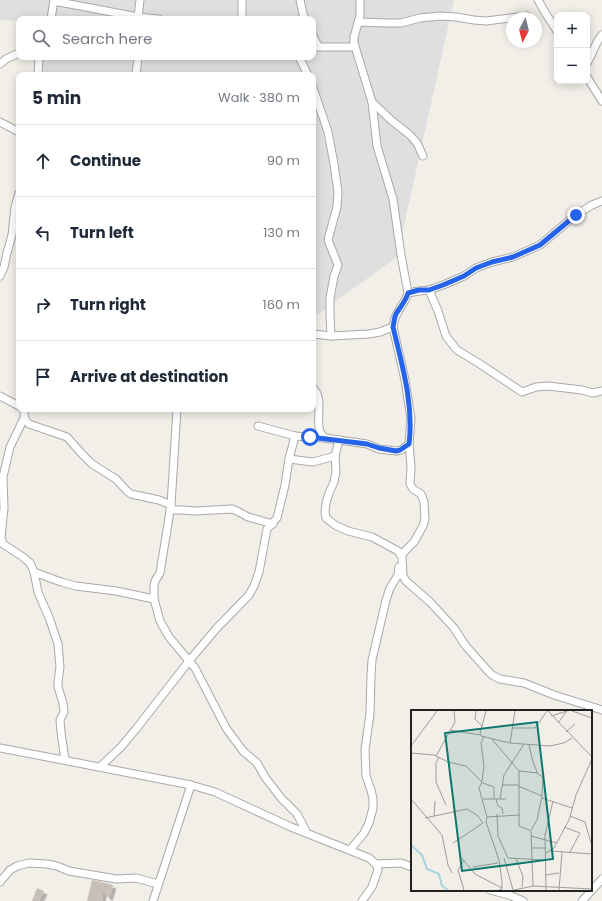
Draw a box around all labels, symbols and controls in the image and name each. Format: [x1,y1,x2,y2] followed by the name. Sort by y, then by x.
[506,12,542,48] north arrow
[554,12,590,84] map controls
[554,12,590,48] button: +
[16,16,316,60] search box
[30,27,52,49] icon: search
[62,28,152,49] text: Search here
[554,48,590,84] button: −
[32,86,81,110] text: 5 min
[218,88,300,107] text: Walk · 380 m
[32,150,54,172] icon: ahead
[70,150,141,171] text: Continue
[267,151,300,170] text: 90 m
[567,206,585,224] route end
[32,222,54,244] icon: left
[70,222,134,243] text: Turn left
[263,223,300,242] text: 130 m
[32,294,54,316] icon: right
[70,294,146,315] text: Turn right
[263,295,300,314] text: 160 m
[32,366,54,388] icon: arrive
[70,366,228,387] text: Arrive at destination
[301,428,319,446] route start
[411,710,592,891] inset map

